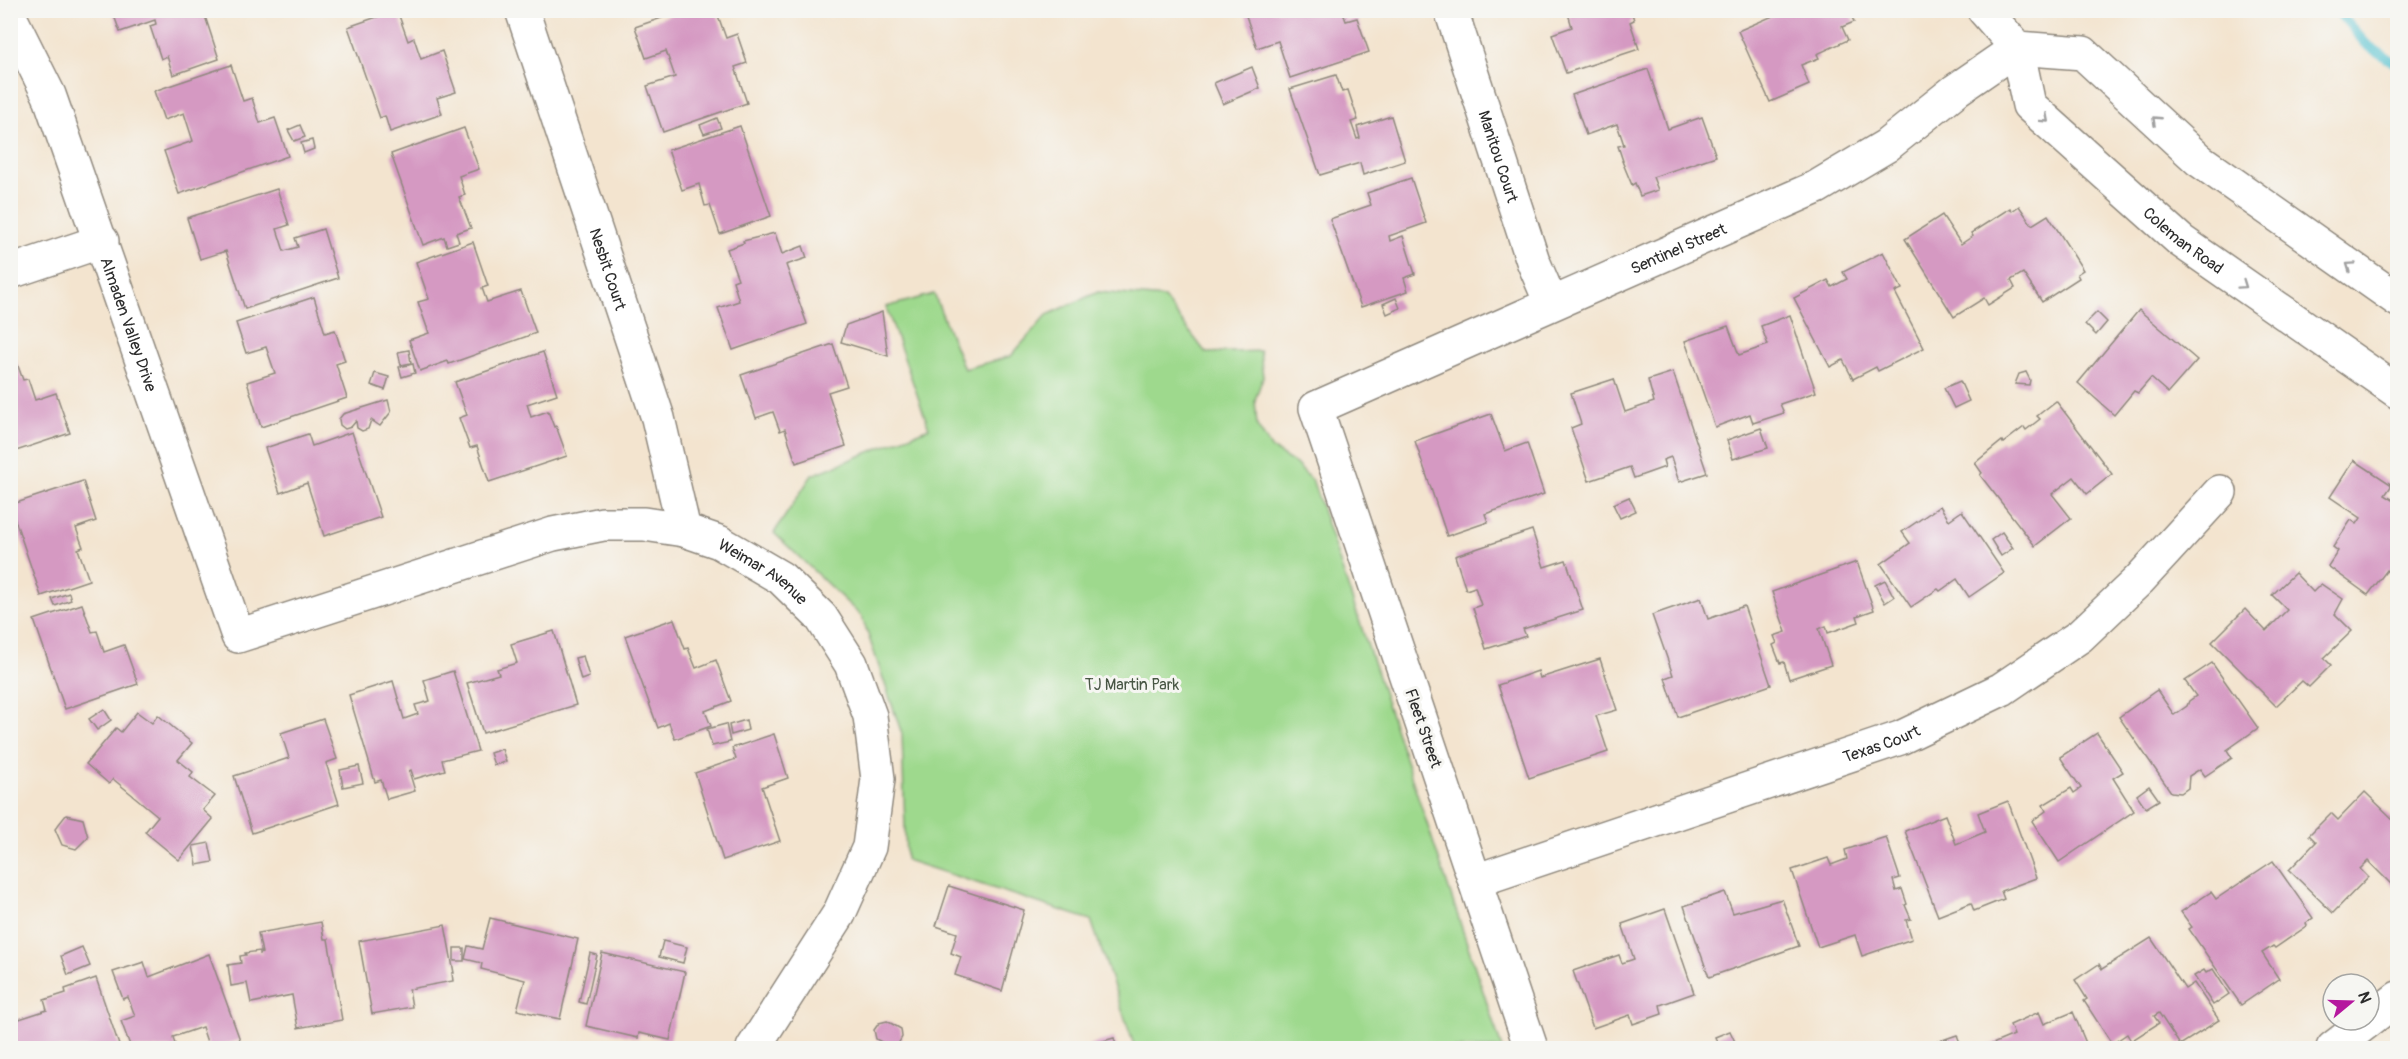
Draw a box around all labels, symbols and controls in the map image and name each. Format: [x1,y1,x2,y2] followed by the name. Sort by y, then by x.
[1474,108,1522,206] street label: Manitou Court
[2038,112,2049,123] one-way arrow
[2152,116,2162,127] one-way arrow
[2139,203,2227,279] street label: Coleman Road
[1628,219,1730,279] street label: Sentinel Street
[584,226,631,313] street label: Nesbit Court
[95,255,161,395] street label: Almaden Valley Drive
[2345,262,2356,273] one-way arrow
[2236,278,2247,289] one-way arrow
[714,535,811,609] street label: Weimar Avenue
[1085,675,1180,695] park label: TJ Martin Park
[1400,686,1446,771] street label: Fleet Street
[1841,721,1924,767] street label: Texas Court
[2321,972,2381,1032] north arrow
[2353,989,2376,1006] text: N

